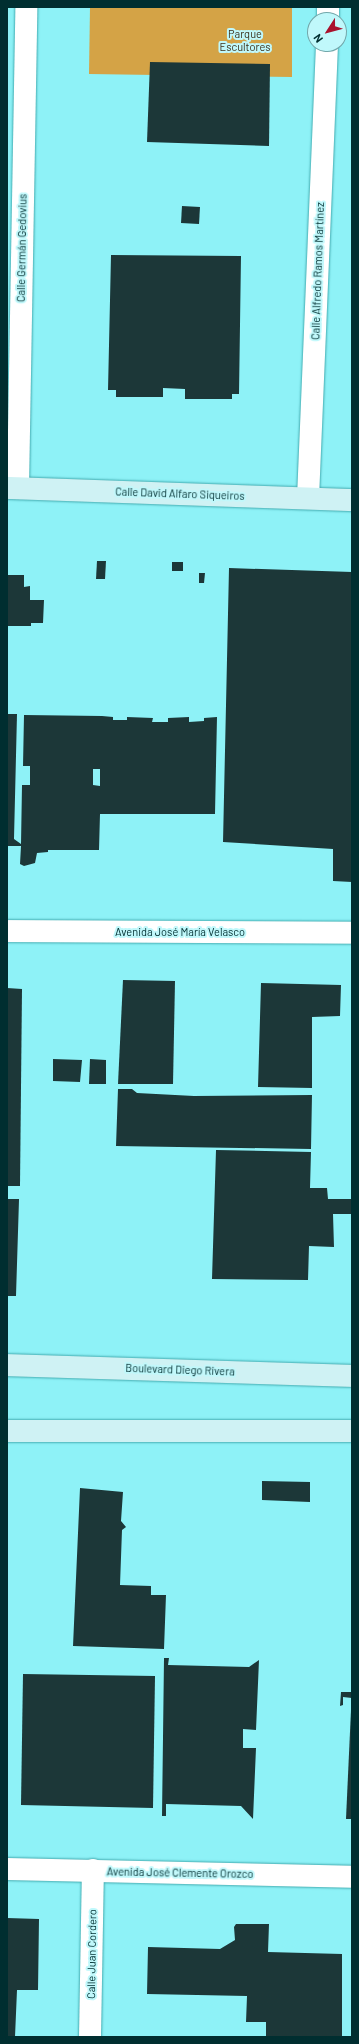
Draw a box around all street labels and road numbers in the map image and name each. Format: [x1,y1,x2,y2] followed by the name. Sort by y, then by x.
[14,194,30,302] street label: Calle Germán Gedovius
[309,202,327,340] street label: Calle Alfredo Ramos Martínez
[115,485,245,503] street label: Calle David Alfaro Siqueiros
[115,925,245,939] street label: Avenida José María Velasco
[125,1361,235,1379] street label: Boulevard Diego Rivera
[107,1865,253,1881] street label: Avenida José Clemente Orozco
[85,1909,99,1999] street label: Calle Juan Cordero

